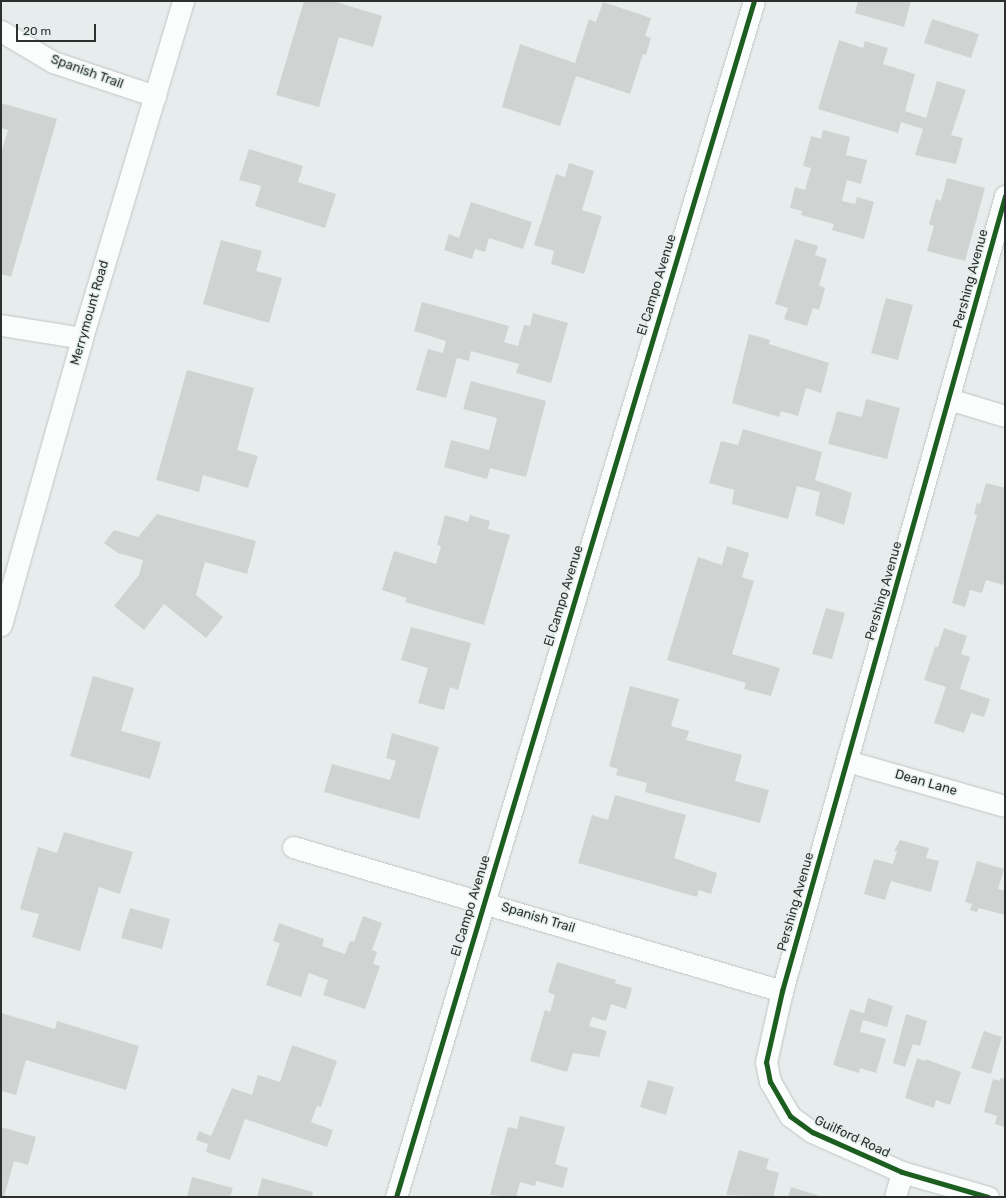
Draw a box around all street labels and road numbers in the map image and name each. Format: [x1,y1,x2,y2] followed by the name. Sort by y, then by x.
[48,52,126,92] street label: Spanish Trail
[950,227,992,331] street label: Pershing Avenue
[634,232,680,338] street label: El Campo Avenue
[68,259,112,367] street label: Merrymount Road
[862,540,906,642] street label: Pershing Avenue
[541,543,587,649] street label: El Campo Avenue
[893,767,959,799] street label: Dean Lane
[774,851,818,953] street label: Pershing Avenue
[448,853,494,959] street label: El Campo Avenue
[499,899,577,937] street label: Spanish Trail
[812,1113,892,1161] street label: Guilford Road

